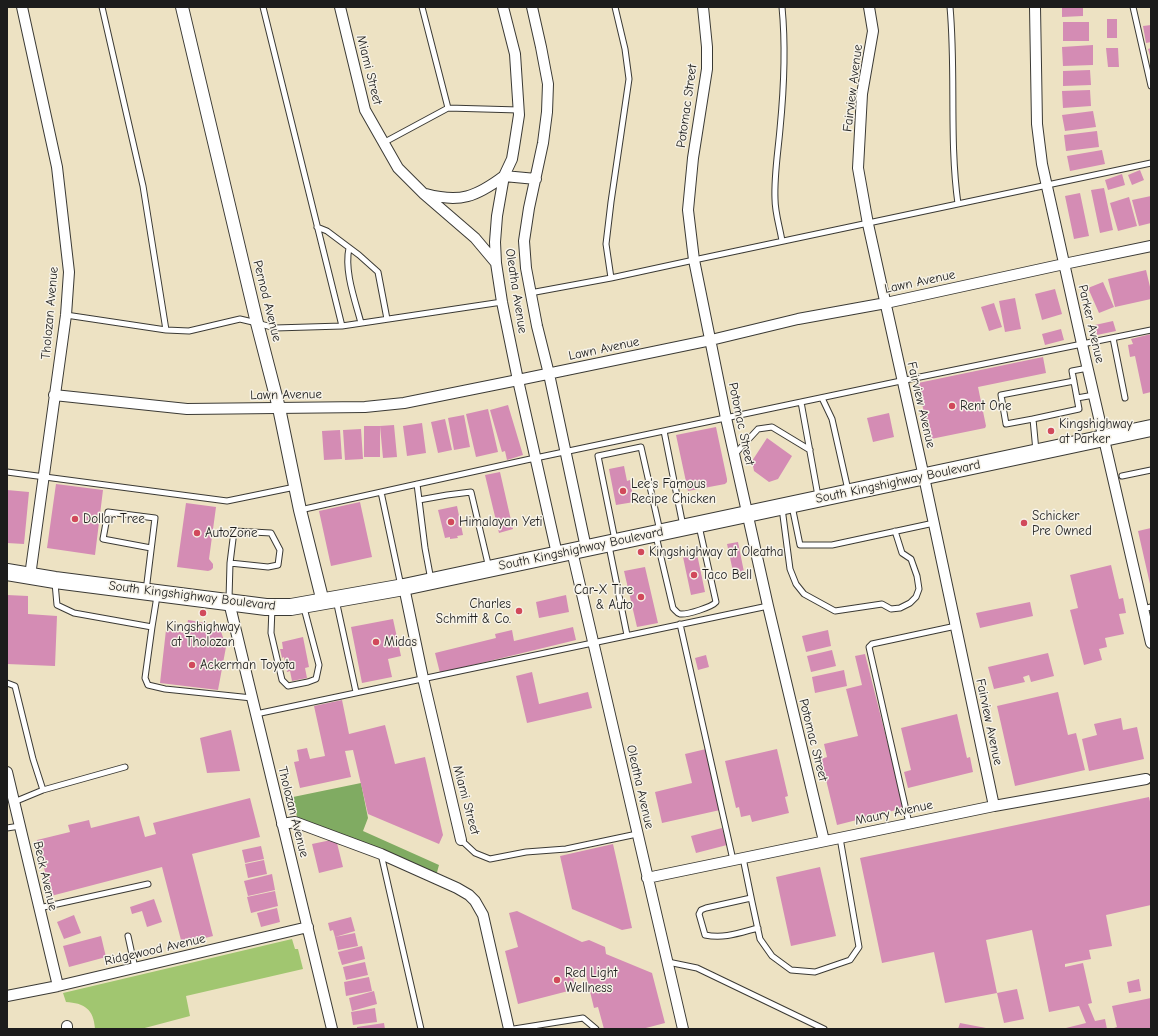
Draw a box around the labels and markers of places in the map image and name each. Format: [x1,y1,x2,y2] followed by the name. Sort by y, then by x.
[960,398,1011,414] place label: Rent One
[947,401,957,411] marker: Rent One
[1059,416,1133,447] place label: Kingshighway at Parker
[1046,426,1056,436] marker: Kingshighway at Parker
[631,476,716,507] place label: Lee's Famous Recipe Chicken
[618,486,628,496] marker: Lee's Famous Recipe Chicken
[1032,508,1092,539] place label: Schicker Pre Owned
[83,511,145,527] place label: Dollar Tree
[70,514,80,524] marker: Dollar Tree
[459,514,542,530] place label: Himalayan Yeti
[446,517,456,527] marker: Himalayan Yeti
[1019,518,1029,528] marker: Schicker Pre Owned
[205,525,258,541] place label: AutoZone
[192,528,202,538] marker: AutoZone
[649,544,783,560] place label: Kingshighway at Oleatha
[636,547,646,557] marker: Kingshighway at Oleatha
[702,567,752,583] place label: Taco Bell
[689,570,699,580] marker: Taco Bell
[574,582,633,613] place label: Car-X Tire & Auto
[636,592,646,602] marker: Car-X Tire & Auto
[436,596,511,627] place label: Charles Schmitt & Co.
[514,606,524,616] marker: Charles Schmitt & Co.
[198,608,208,618] marker: Kingshighway at Tholozan
[166,619,240,650] place label: Kingshighway at Tholozan
[384,634,417,650] place label: Midas
[371,637,381,647] marker: Midas
[200,657,295,673] place label: Ackerman Toyota
[187,660,197,670] marker: Ackerman Toyota
[565,965,617,996] place label: Red Light Wellness
[552,975,562,985] marker: Red Light Wellness

